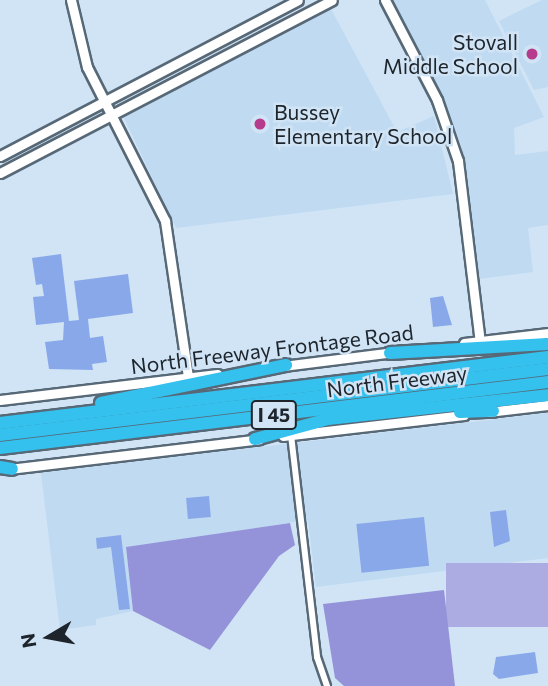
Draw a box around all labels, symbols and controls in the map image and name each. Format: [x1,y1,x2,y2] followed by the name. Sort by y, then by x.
[383,29,518,79] place label: Stovall Middle School
[524,46,540,62] marker: Stovall Middle School
[274,99,452,149] place label: Bussey Elementary School
[252,116,268,132] marker: Bussey Elementary School
[129,319,415,379] street label: North Freeway Frontage Road
[325,360,469,402] street label: North Freeway
[250,400,298,430] road number: I 45
[14,602,84,672] north arrow
[15,632,40,650] text: N

